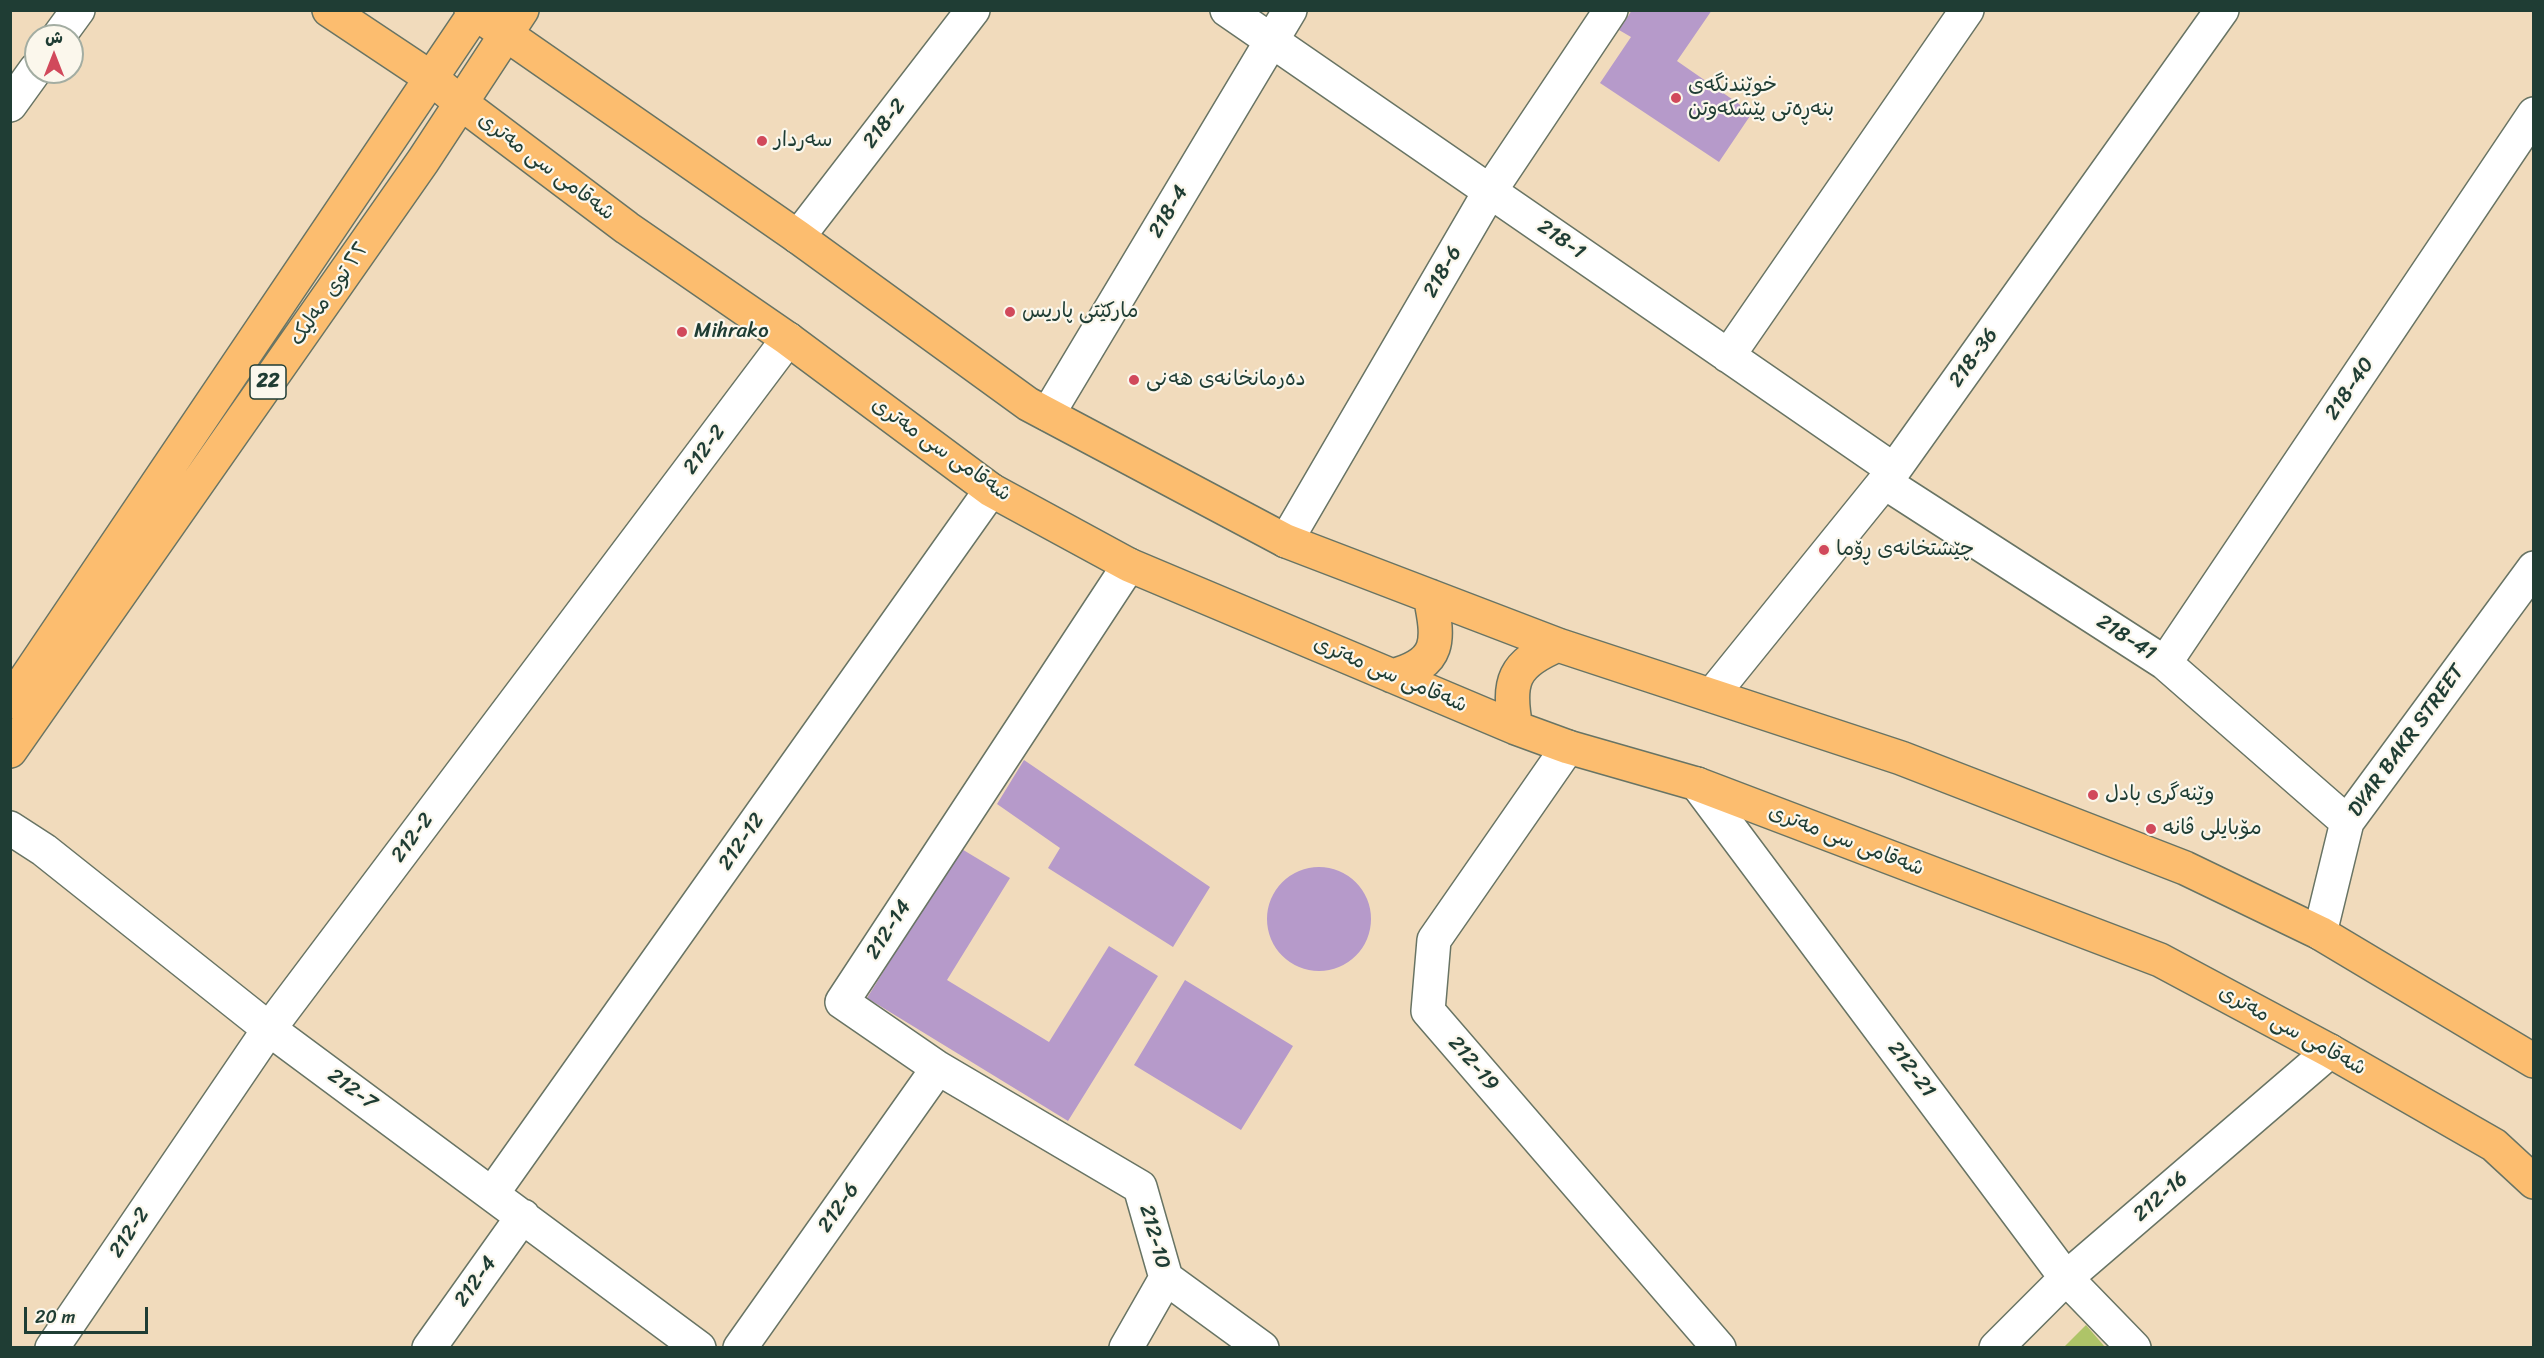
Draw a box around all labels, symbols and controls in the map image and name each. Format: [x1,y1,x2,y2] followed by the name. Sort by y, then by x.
[45,23,63,52] text: ش
[24,24,84,84] north arrow
[1688,73,1834,123] place label: خوێندنگەی بنەڕەتی پێشکەوتن
[1669,91,1683,105] marker: خوێندنگەی بنەڕەتی پێشکەوتن
[858,94,912,154] street label: 218-2
[473,107,619,227] street label: شەقامی سی مەتری
[774,128,832,154] place label: سەردار
[755,134,769,148] marker: سەردار
[1144,181,1194,243] street label: 218-4
[1532,215,1590,265] street label: 218-1
[285,237,375,351] street label: ٢٢ توی مەلیک
[1418,242,1468,302] street label: 218-6
[1022,299,1138,325] place label: مارکێتی پاریس
[1003,305,1017,319] marker: مارکێتی پاریس
[694,319,769,345] place label: Mihrako
[1944,323,2004,393] street label: 218-36
[675,325,689,339] marker: Mihrako
[2320,353,2380,425] street label: 218-40
[250,365,286,399] road number: 22
[1146,367,1306,393] place label: دەرمانخانەی هەنی
[1127,373,1141,387] marker: دەرمانخانەی هەنی
[866,392,1016,508] street label: شەقامی سی مەتری
[678,420,732,480] street label: 212-2
[1836,537,1974,563] place label: چێشتخانەی ڕۆما
[1817,543,1831,557] marker: چێشتخانەی ڕۆما
[2092,610,2160,666] street label: 218-41
[1309,631,1471,719] street label: شەقامی سی مەتری
[2343,660,2471,822] street label: DYAR BAKR STREET
[2105,782,2214,808] place label: وێنەگری بادل
[2086,788,2100,802] marker: وێنەگری بادل
[1765,800,1927,882] street label: شەقامی سی مەتری
[386,808,440,868] street label: 212-2
[713,809,771,875] street label: 212-12
[2163,816,2262,842] place label: مۆبایلی ڤانە
[2144,822,2158,836] marker: مۆبایلی ڤانە
[861,896,917,964] street label: 212-14
[2214,980,2370,1082] street label: شەقامی سی مەتری
[1442,1031,1504,1097] street label: 212-19
[1882,1037,1940,1103] street label: 212-21
[322,1064,382,1116] street label: 212-7
[2129,1167,2193,1227] street label: 212-16
[813,1178,865,1238] street label: 212-6
[1133,1202,1175,1272] street label: 212-10
[104,1203,156,1263] street label: 212-2
[449,1252,503,1312] street label: 212-4
[27,1295,152,1333] scale bar
[35,1301,75,1333] text: 20 m

